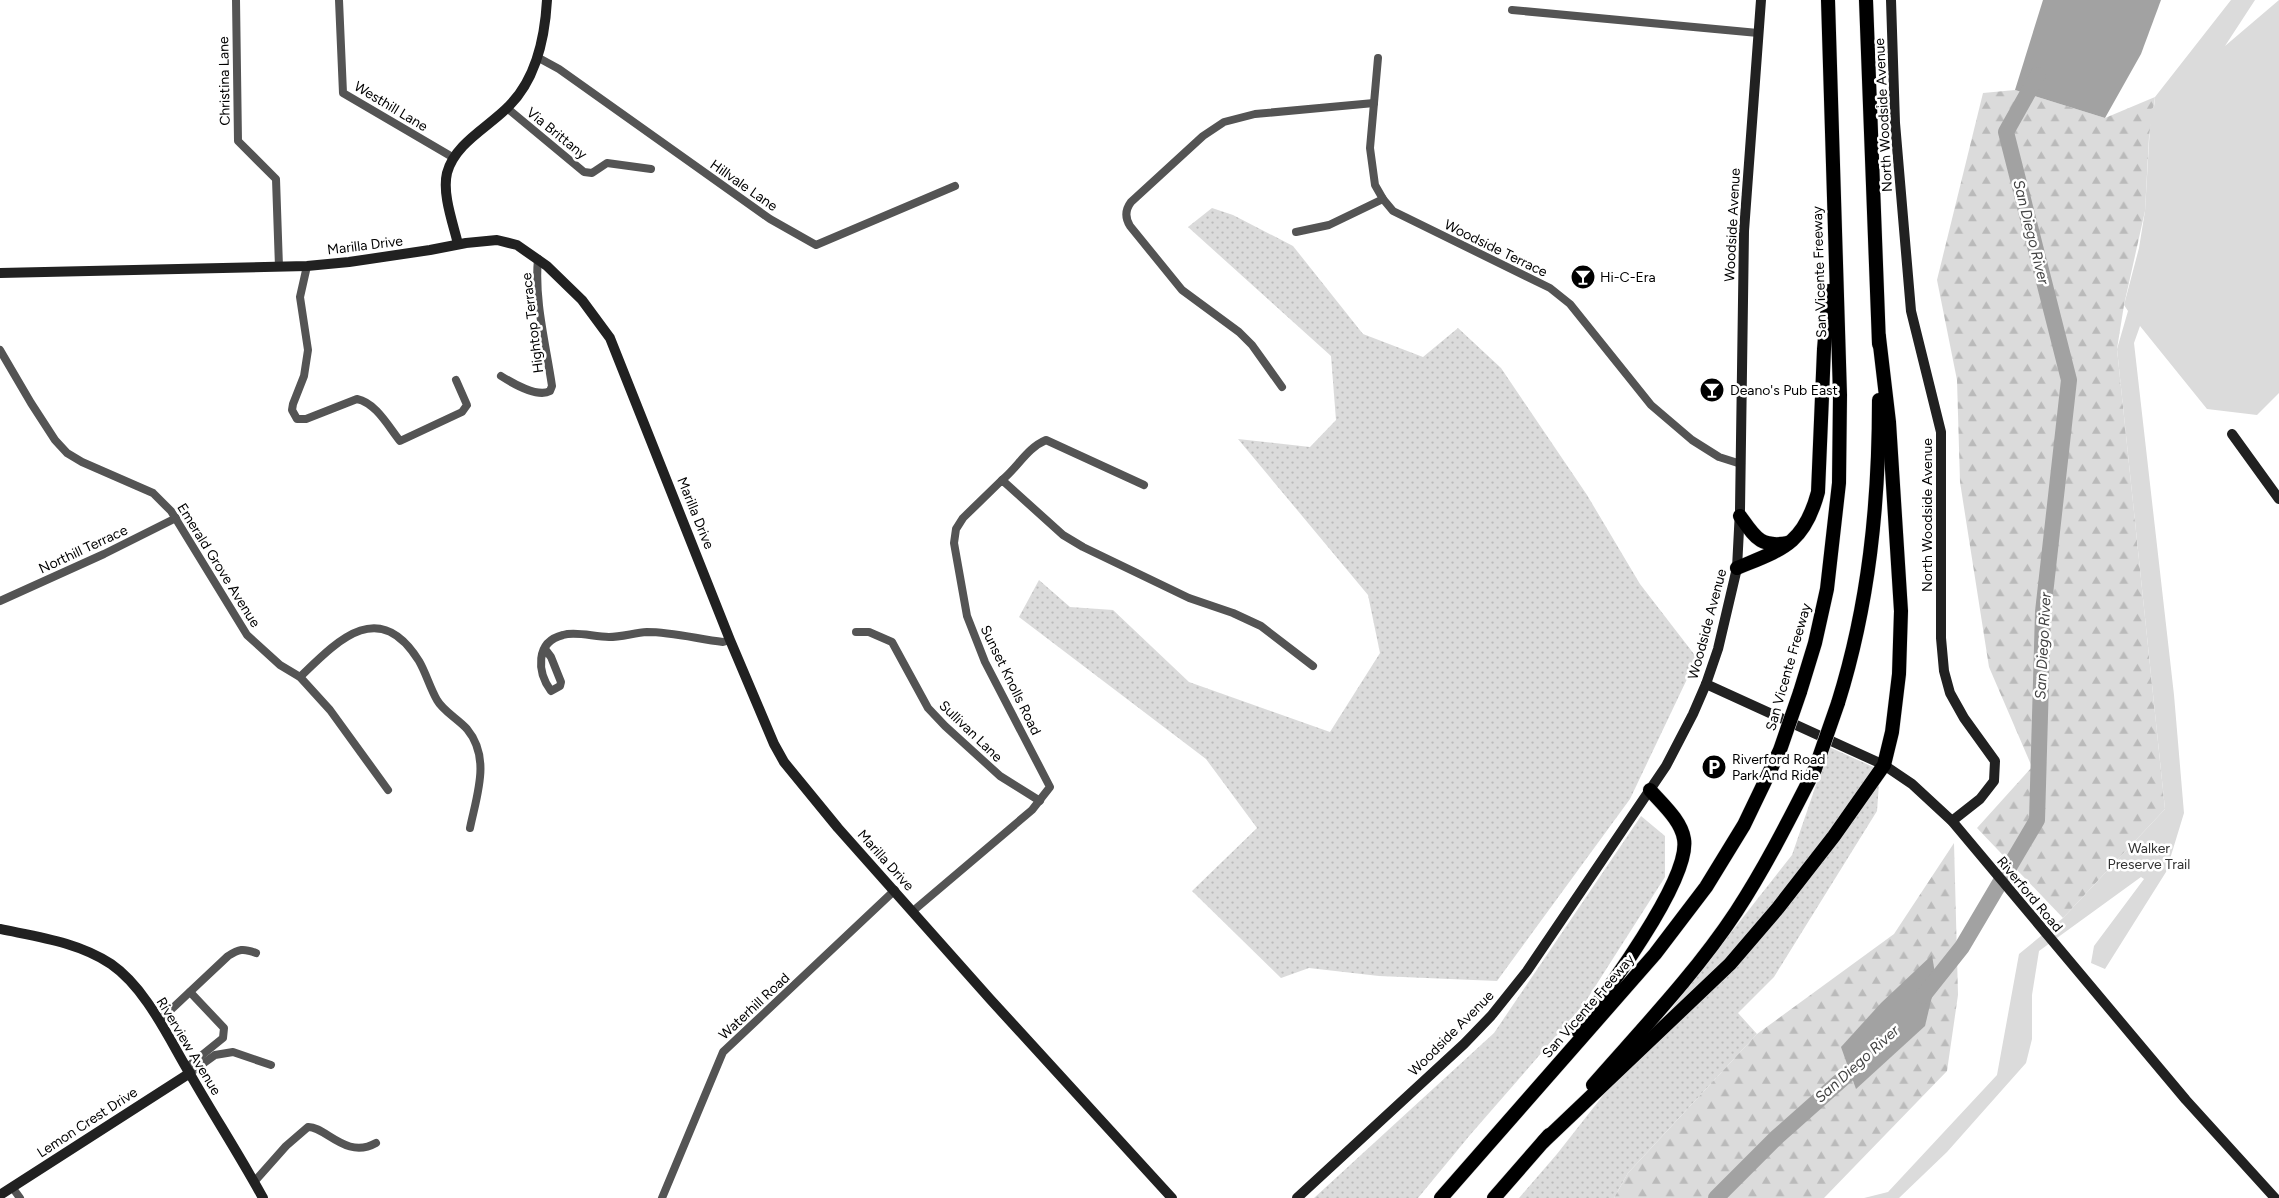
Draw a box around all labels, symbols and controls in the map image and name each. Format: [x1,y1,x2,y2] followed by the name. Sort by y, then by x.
[215,36,234,126] street label: Christina Lane
[1871,37,1896,192] street label: North Woodside Avenue
[351,78,431,135] street label: Westhill Lane
[523,104,591,163] street label: Via Brittany
[707,156,781,215] street label: Hillvale Lane
[1721,167,1744,282] street label: Woodside Avenue
[2009,178,2053,287] water label: San Diego River
[1809,205,1830,338] street label: San Vicente Freeway
[1441,216,1550,281] street label: Woodside Terrace
[326,232,404,259] street label: Marilla Drive
[1570,264,1596,290] bar icon: Hi-C-Era
[1600,269,1656,286] place label: Hi-C-Era
[518,271,547,374] street label: Hightop Terrace
[1699,377,1725,403] bar icon: Deano's Pub East
[1730,382,1838,399] place label: Deano's Pub East
[1919,438,1936,592] street label: North Woodside Avenue
[673,475,718,552] street label: Marilla Drive
[173,500,264,631] street label: Emerald Grove Avenue
[36,521,131,577] street label: Northill Terrace
[1685,567,1731,681] street label: Woodside Avenue
[2031,591,2055,700] water label: San Diego River
[1762,601,1815,733] street label: San Vicente Freeway
[977,623,1044,738] street label: Sunset Knolls Road
[936,697,1006,766] street label: Sullivan Lane
[1732,751,1825,784] place label: Riverford Road Park And Ride
[1701,754,1727,780] parking icon: Riverford Road Park And Ride
[854,826,918,895] street label: Marilla Drive
[2108,840,2190,873] park label: Walker Preserve Trail
[1993,853,2066,936] street label: Riverford Road
[1539,951,1638,1062] street label: San Vicente Freeway
[715,969,793,1043] street label: Waterhill Road
[1405,987,1498,1080] street label: Woodside Avenue
[153,994,225,1099] street label: Riverview Avenue
[1811,1021,1904,1107] water label: San Diego River
[34,1083,141,1161] street label: Lemon Crest Drive

